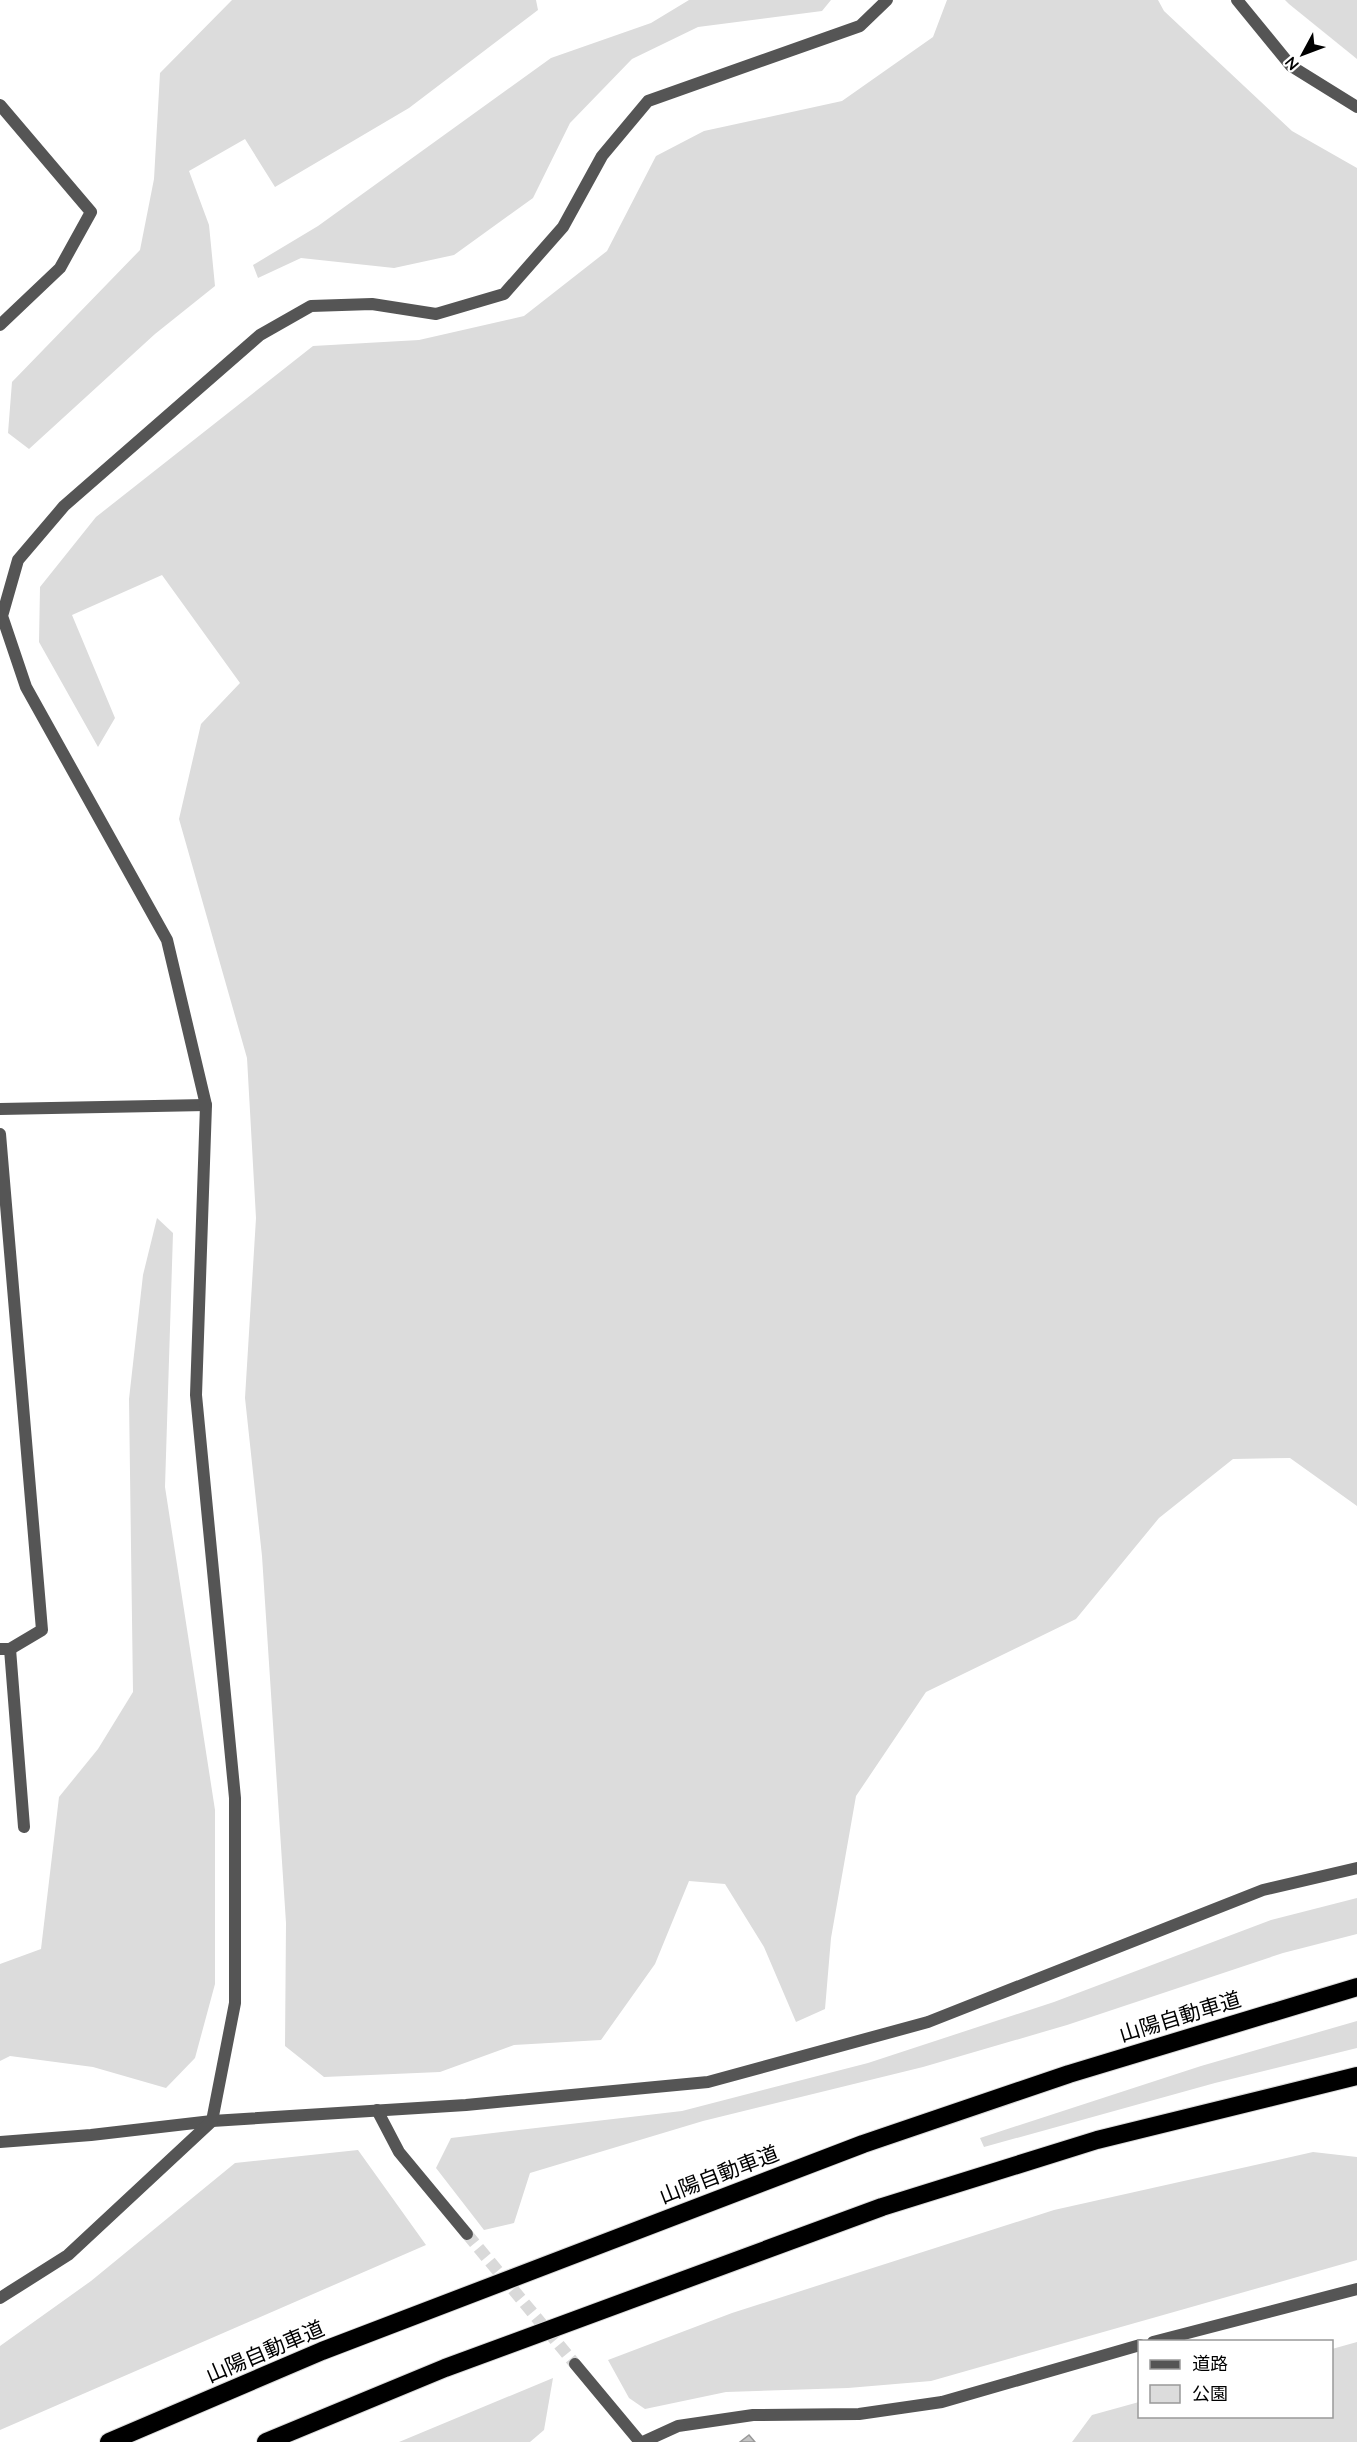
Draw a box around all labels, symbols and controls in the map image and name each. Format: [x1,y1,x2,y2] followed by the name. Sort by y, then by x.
[1273,24,1333,84] north arrow
[1280,53,1303,75] text: N
[1116,1985,1244,2047] street label: 山陽自動車道
[655,2139,782,2209] street label: 山陽自動車道
[202,2314,328,2388] street label: 山陽自動車道
[1138,2340,1333,2418] legend
[1192,2352,1228,2375] text: 道路
[1192,2382,1228,2405] text: 公園

